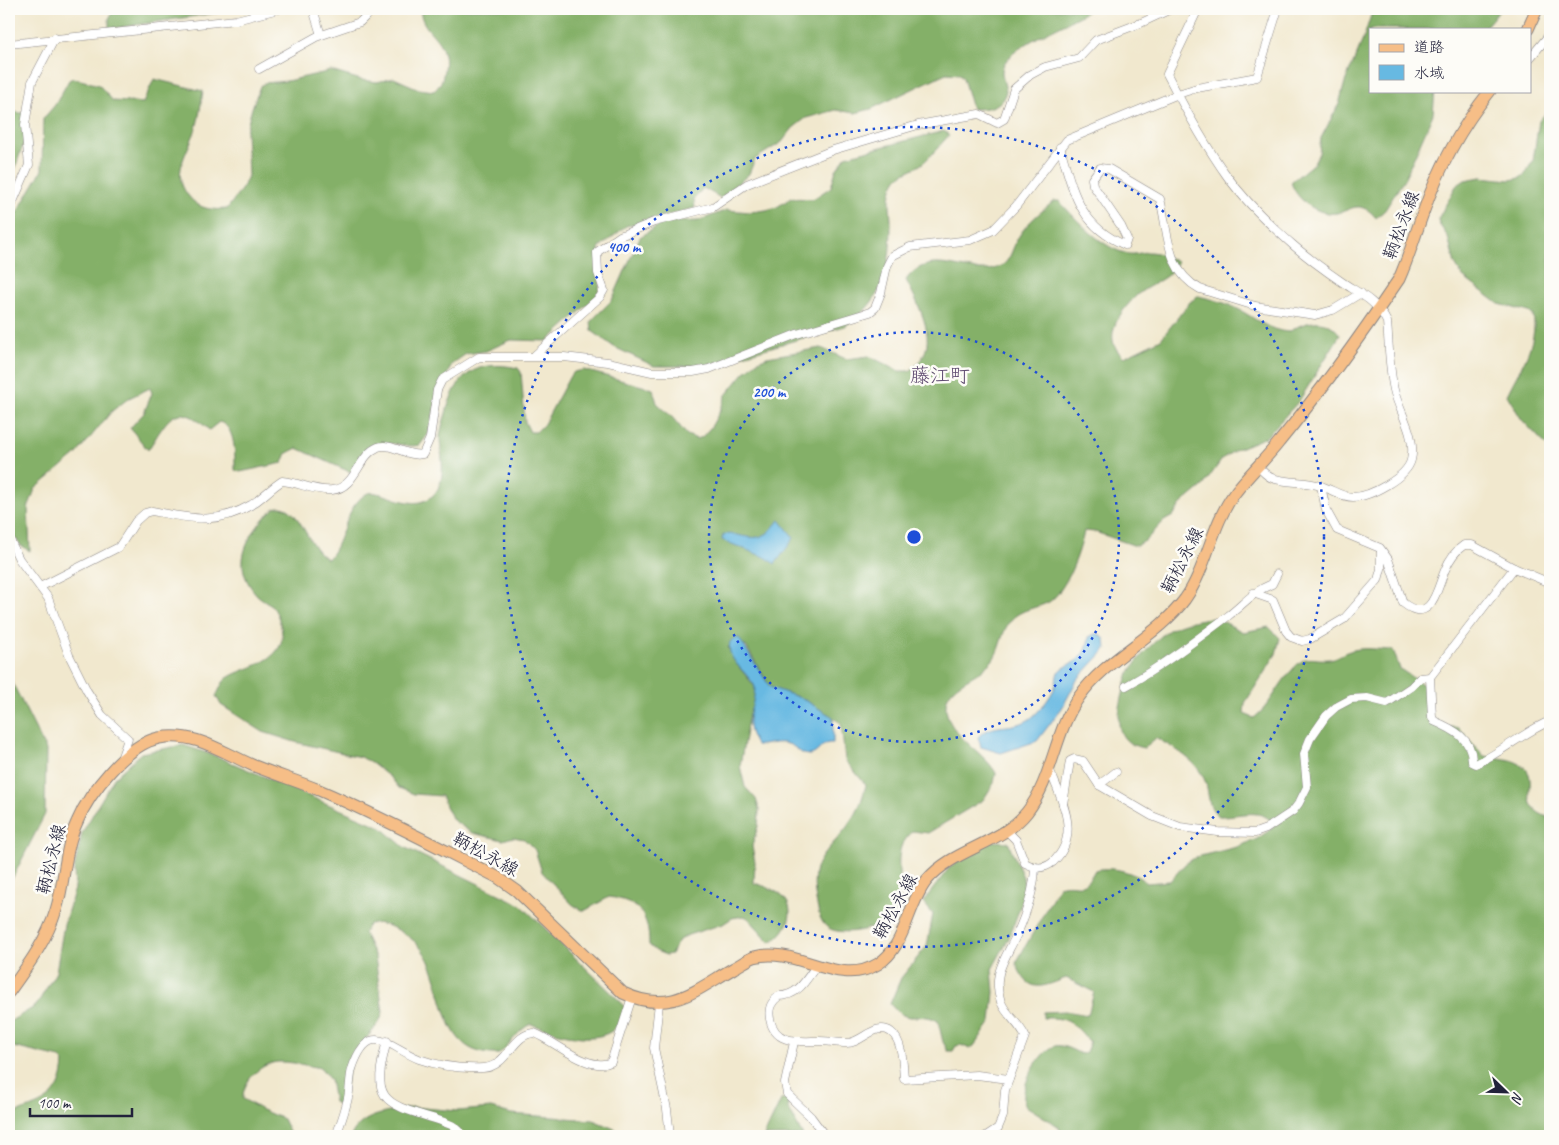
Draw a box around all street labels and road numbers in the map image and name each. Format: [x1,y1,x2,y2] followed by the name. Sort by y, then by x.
[1378,187,1424,263] street label: 鞆松永線
[1156,523,1208,597] street label: 鞆松永線
[32,821,70,897] street label: 鞆松永線
[449,827,523,881] street label: 鞆松永線
[868,869,922,943] street label: 鞆松永線

